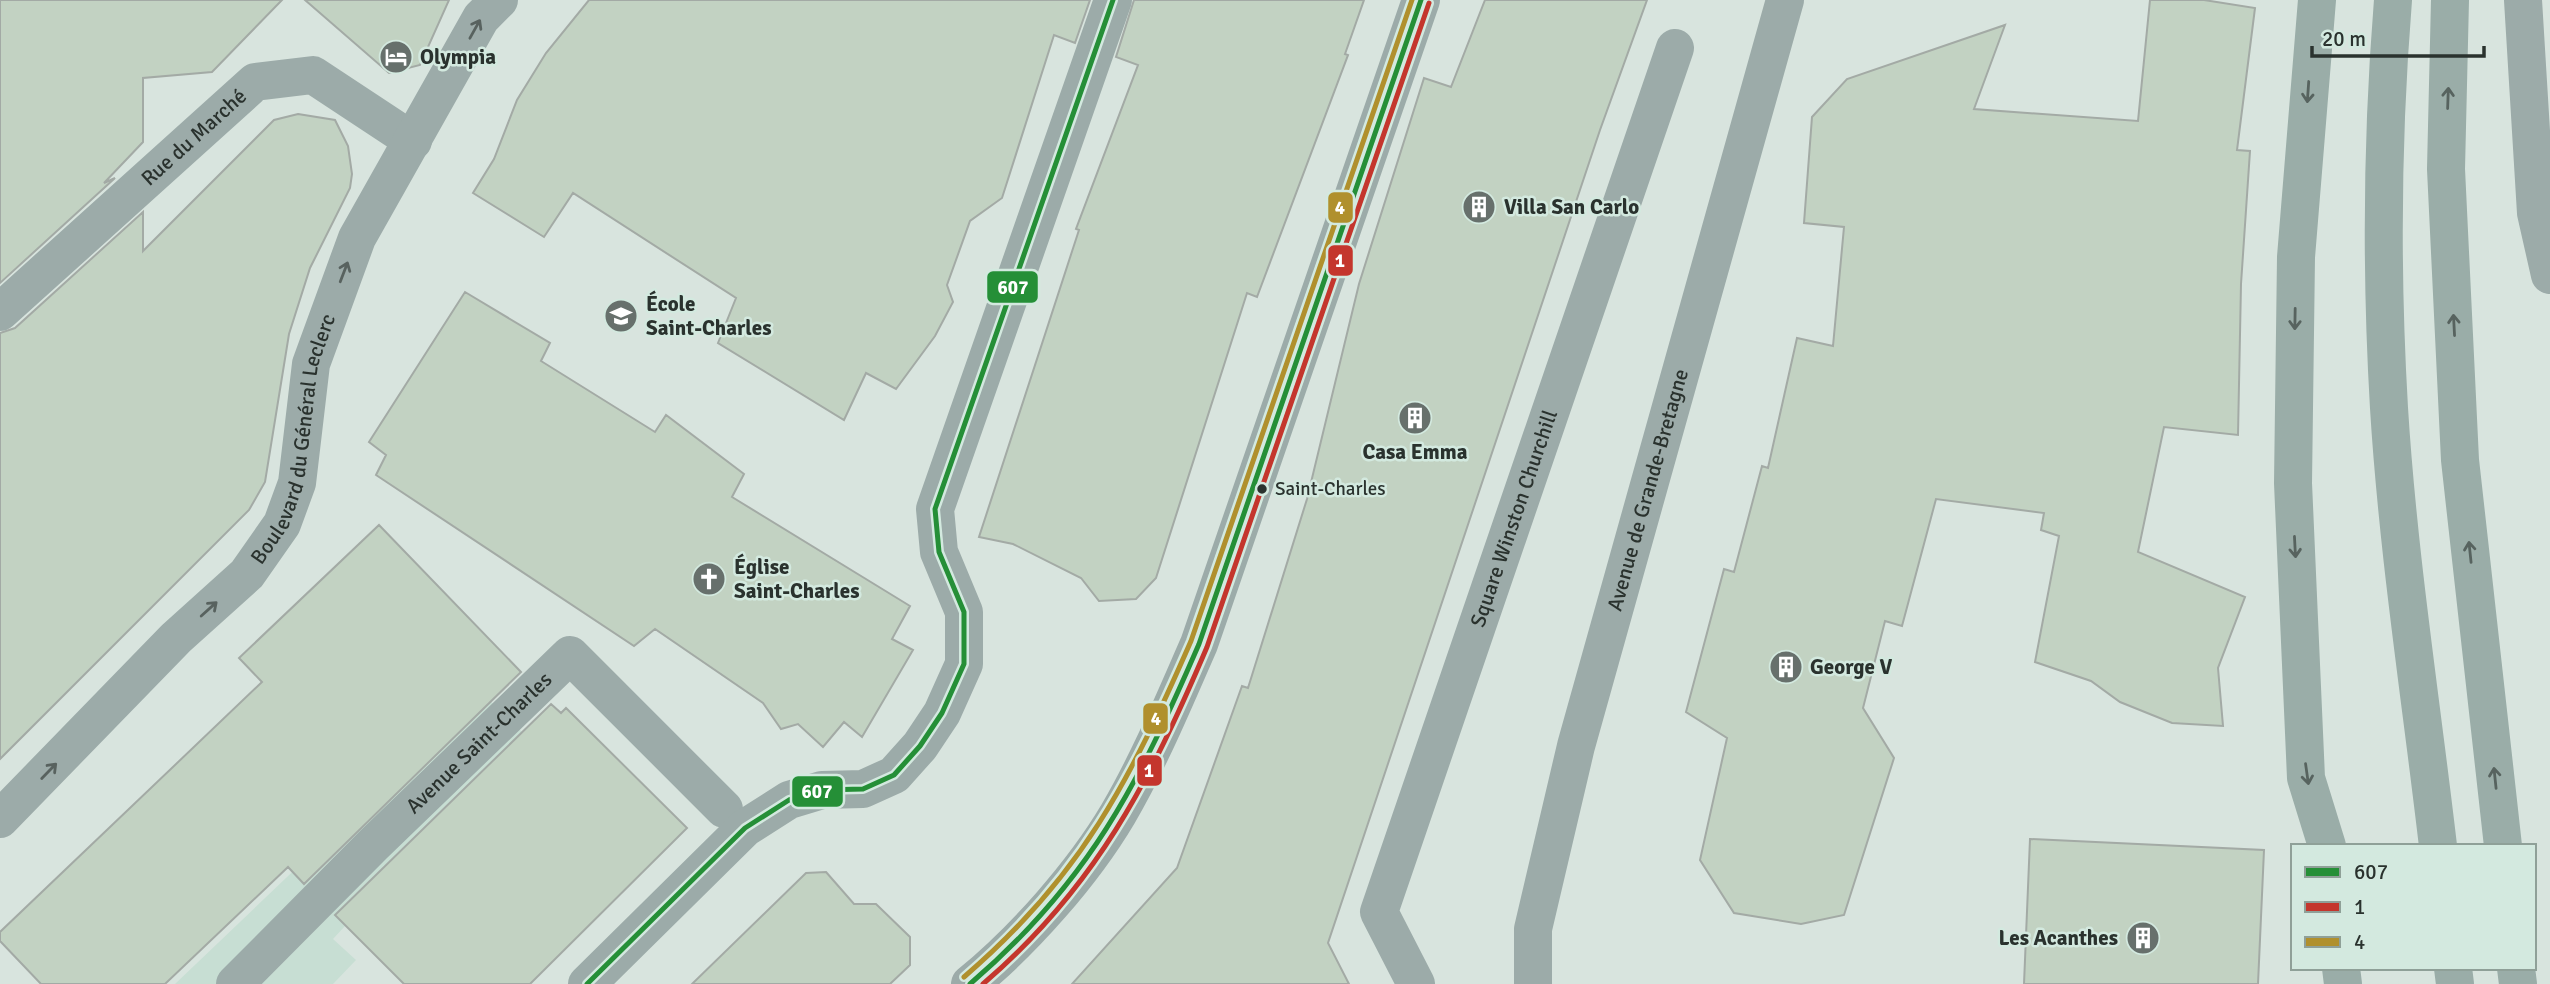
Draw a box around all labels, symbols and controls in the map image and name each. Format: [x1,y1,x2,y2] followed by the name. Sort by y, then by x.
[2312,14,2484,58] scale bar
[469,19,482,40] one-way arrow
[2322,26,2366,52] text: 20 m
[377,38,415,76] hotel icon: Olympia
[420,44,496,70] place label: Olympia
[2301,80,2314,103] one-way arrow
[136,83,252,191] street label: Rue du Marché
[2441,86,2454,109] one-way arrow
[1460,188,1498,226] building icon: Villa San Carlo
[1327,191,1354,224] line badge: 4
[1504,194,1639,220] place label: Villa San Carlo
[1335,196,1345,220] text: 4
[1327,244,1354,277] line badge: 1
[1335,249,1345,273] text: 1
[338,261,351,283] one-way arrow
[986,270,1039,304] line badge: 607
[998,276,1028,300] text: 607
[646,290,771,341] place label: École Saint-Charles
[602,297,640,335] school or university icon: École Saint-Charles
[2288,308,2302,331] one-way arrow
[245,310,341,569] street label: Boulevard du Général Leclerc
[2447,314,2460,337] one-way arrow
[1602,366,1694,614] street label: Avenue de Grande-Bretagne
[1396,399,1434,437] building icon: Casa Emma
[1465,406,1563,630] street label: Square Winston Churchill
[1363,439,1468,465] place label: Casa Emma
[1275,477,1386,501] place label: Saint-Charles
[1255,482,1269,496] marker: Saint-Charles
[2289,535,2302,558] one-way arrow
[2464,541,2477,564] one-way arrow
[734,553,859,604] place label: Église Saint-Charles
[690,560,728,598] church icon: Église Saint-Charles
[200,601,218,617] one-way arrow
[1767,648,1805,686] building icon: George V
[1810,654,1893,680] place label: George V
[400,667,557,819] street label: Avenue Saint-Charles
[1142,702,1169,735] line badge: 4
[1151,707,1161,731] text: 4
[1136,754,1163,787] line badge: 1
[1144,759,1154,783] text: 1
[40,762,57,779] one-way arrow
[2300,762,2313,785] one-way arrow
[2489,767,2502,790] one-way arrow
[791,775,844,808] line badge: 607
[802,780,832,804] text: 607
[2291,844,2536,970] legend
[2354,859,2388,885] text: 607
[2354,894,2365,920] text: 1
[2124,919,2162,957] building icon: Les Acanthes
[1998,925,2118,951] place label: Les Acanthes
[2354,929,2365,955] text: 4

